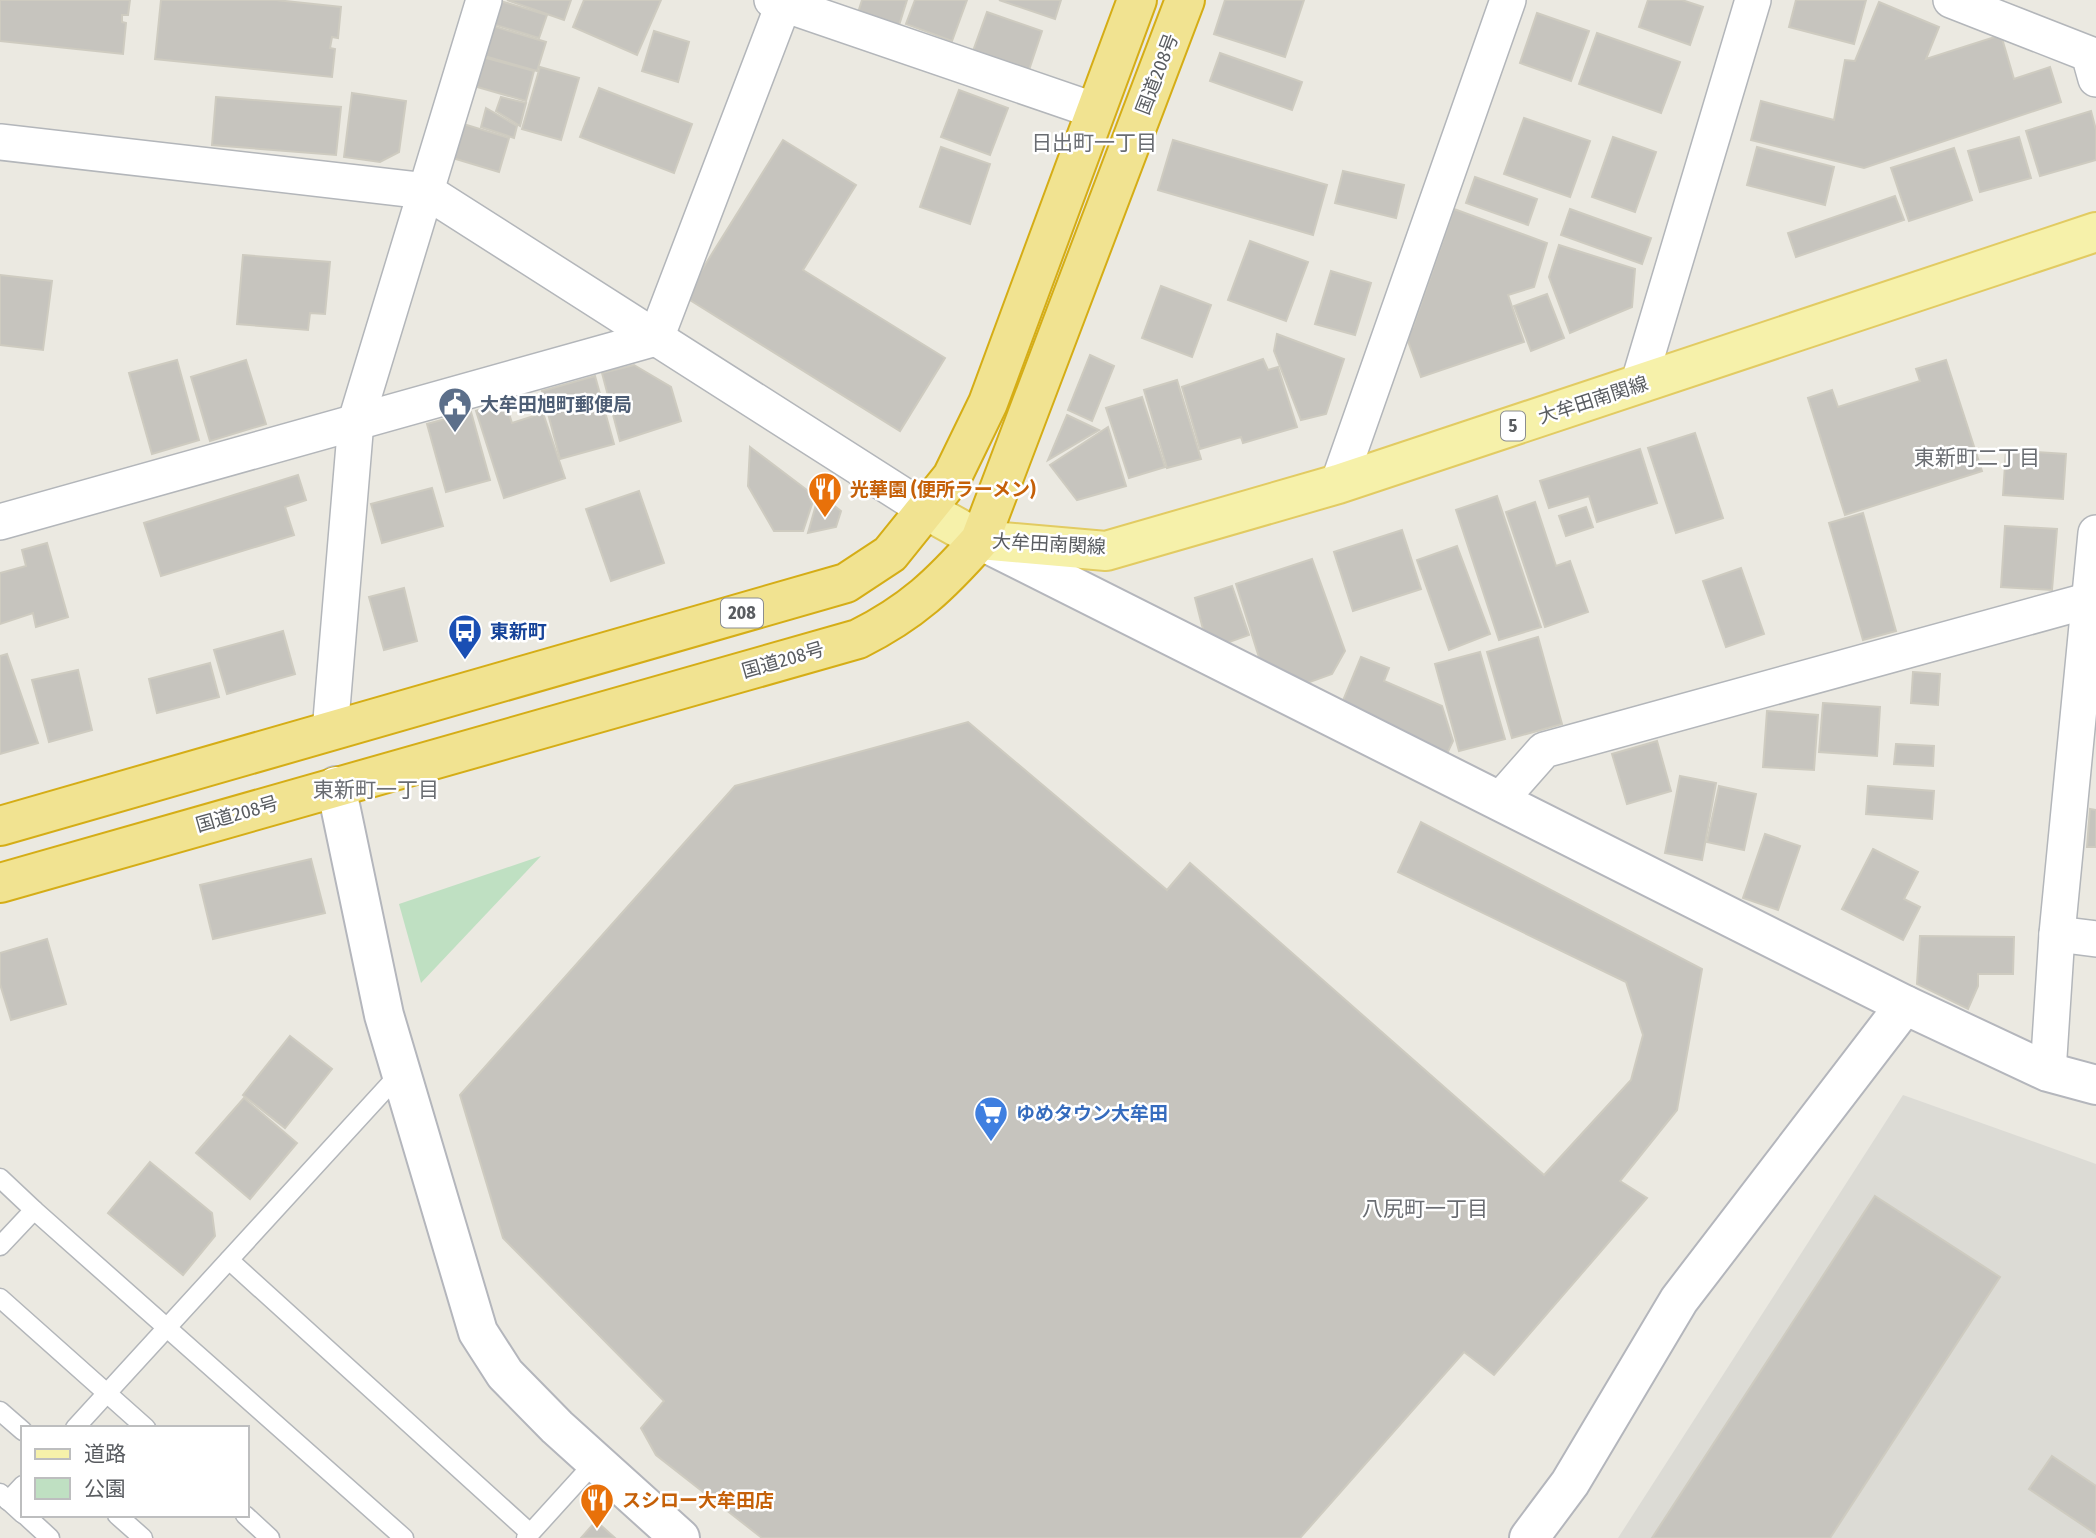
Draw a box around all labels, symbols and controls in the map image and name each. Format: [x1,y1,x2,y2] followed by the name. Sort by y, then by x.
[1131,30,1183,118] street label: 国道208号
[1031,130,1157,156] district label: 日出町一丁目
[1535,371,1651,429] street label: 大牟田南関線
[436,385,474,434] public building icon: 大牟田旭町郵便局
[480,393,632,416] place label: 大牟田旭町郵便局
[1501,412,1525,440] road number: 5
[1914,445,2040,471] district label: 東新町二丁目
[806,470,844,519] restaurant icon: 光華園 (便所ラーメン)
[850,478,1036,501] place label: 光華園 (便所ラーメン)
[991,530,1107,558] street label: 大牟田南関線
[721,598,763,628] road number: 208
[446,612,484,661] bus stop icon: 東新町
[490,620,547,643] place label: 東新町
[739,637,827,683] street label: 国道208号
[313,777,439,803] district label: 東新町一丁目
[193,791,281,837] street label: 国道208号
[972,1094,1010,1143] supermarket icon: ゆめタウン大牟田
[1016,1102,1168,1125] place label: ゆめタウン大牟田
[1362,1196,1488,1222] district label: 八尻町一丁目
[21,1426,248,1517] legend
[84,1441,126,1467] text: 道路
[84,1476,126,1502] text: 公園
[578,1481,616,1530] restaurant icon: スシロー大牟田店
[622,1489,774,1512] place label: スシロー大牟田店

